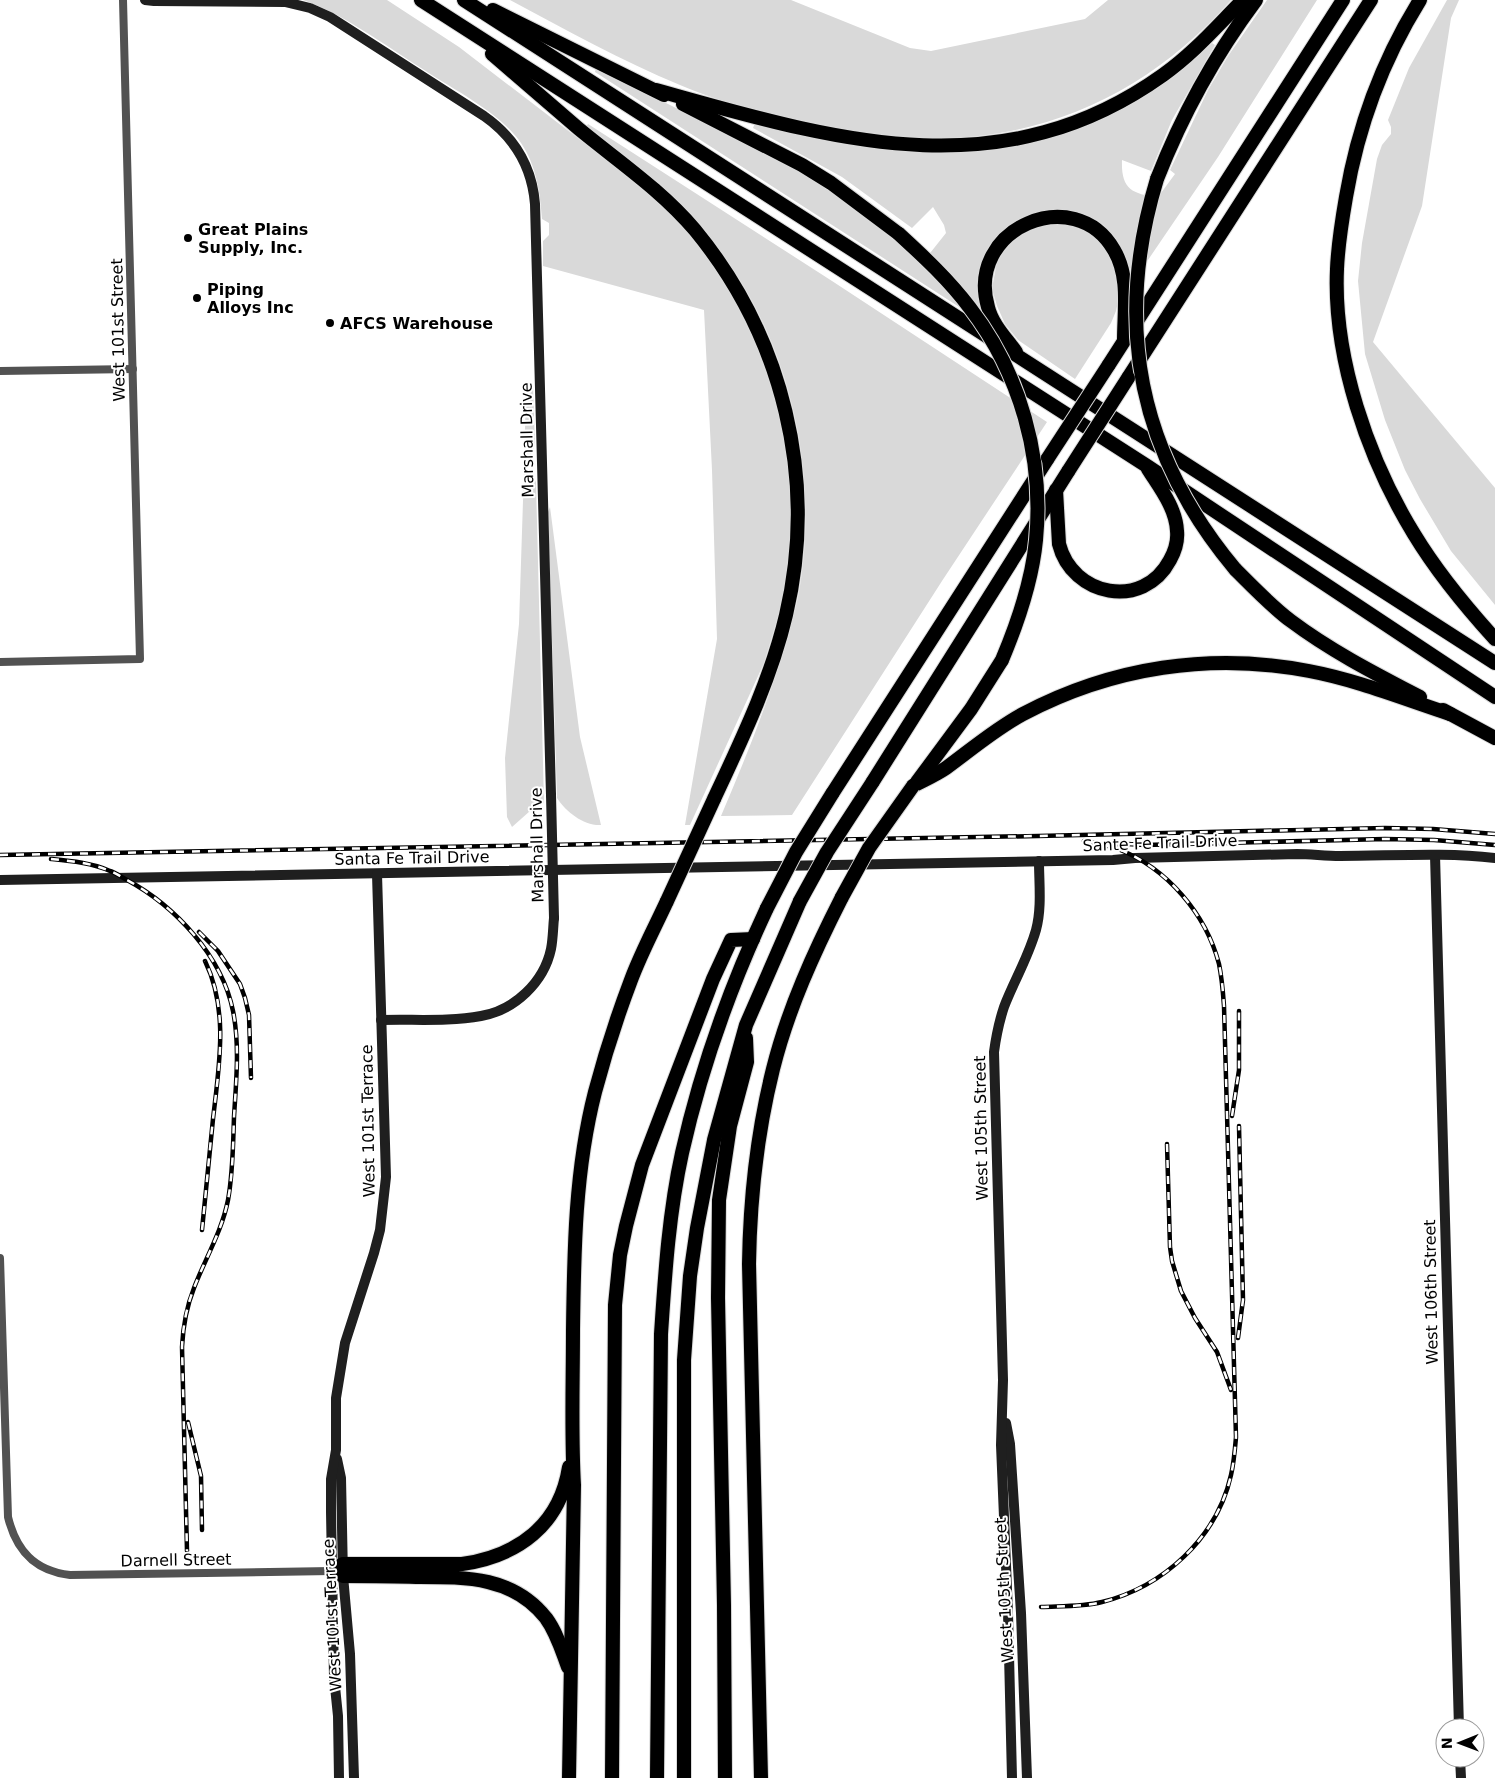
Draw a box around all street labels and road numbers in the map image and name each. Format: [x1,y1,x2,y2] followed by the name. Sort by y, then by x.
[107,258,129,402] street label: West 101st Street
[516,382,538,498] street label: Marshall Drive
[526,787,548,903] street label: Marshall Drive
[1082,831,1238,855] street label: Sante Fe Trail Drive
[334,847,490,869] street label: Santa Fe Trail Drive
[357,1044,379,1198] street label: West 101st Terrace
[970,1055,992,1201] street label: West 105th Street
[1420,1219,1442,1365] street label: West 106th Street
[991,1517,1017,1663] street label: West 105th Street
[319,1538,345,1692] street label: West 101st Terrace
[120,1550,232,1570] street label: Darnell Street

